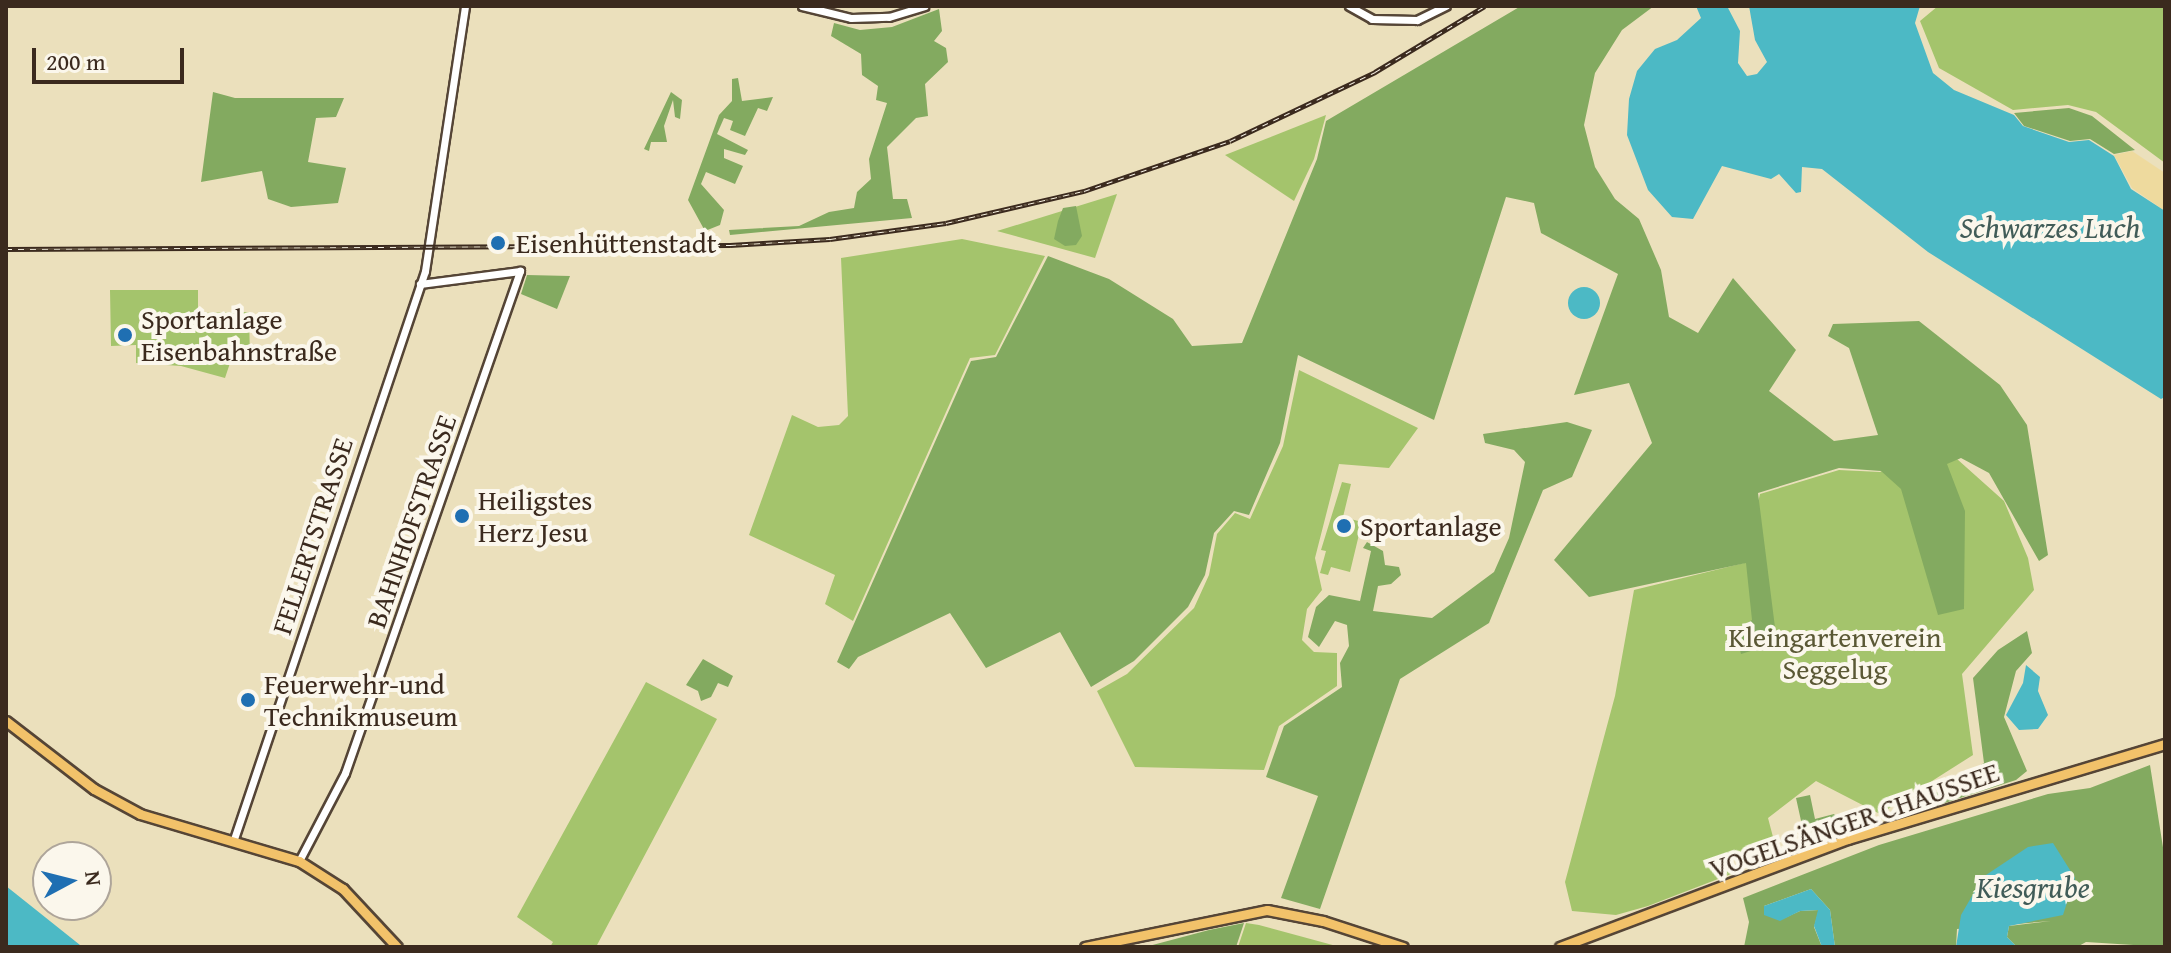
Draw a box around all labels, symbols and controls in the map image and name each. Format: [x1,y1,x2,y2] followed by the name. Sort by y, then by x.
[36,32,188,82] scale bar
[46,44,106,79] text: 200 m
[1960,209,2140,245] water label: Schwarzes Luch
[516,226,717,260] place label: Eisenhüttenstadt
[487,232,509,254] marker: Eisenhüttenstadt
[141,302,337,368] place label: Sportanlage Eisenbahnstraße
[116,326,134,344] marker: Sportanlage Eisenbahnstraße
[359,410,463,632] street label: BAHNHOFSTRASSE
[264,434,360,638] street label: FELLERTSTRASSE
[478,483,592,549] place label: Heiligstes Herz Jesu
[453,507,471,525] marker: Heiligstes Herz Jesu
[1360,509,1502,543] place label: Sportanlage
[1335,517,1353,535] marker: Sportanlage
[1729,620,1941,686] park label: Kleingartenverein Seggelug
[264,667,458,733] place label: Feuerwehr-und Technikmuseum
[239,691,257,709] marker: Feuerwehr-und Technikmuseum
[1705,755,2003,885] street label: VOGELSÄNGER CHAUSSEE
[32,841,112,921] north arrow
[77,869,111,888] text: N
[1976,869,2090,905] water label: Kiesgrube

